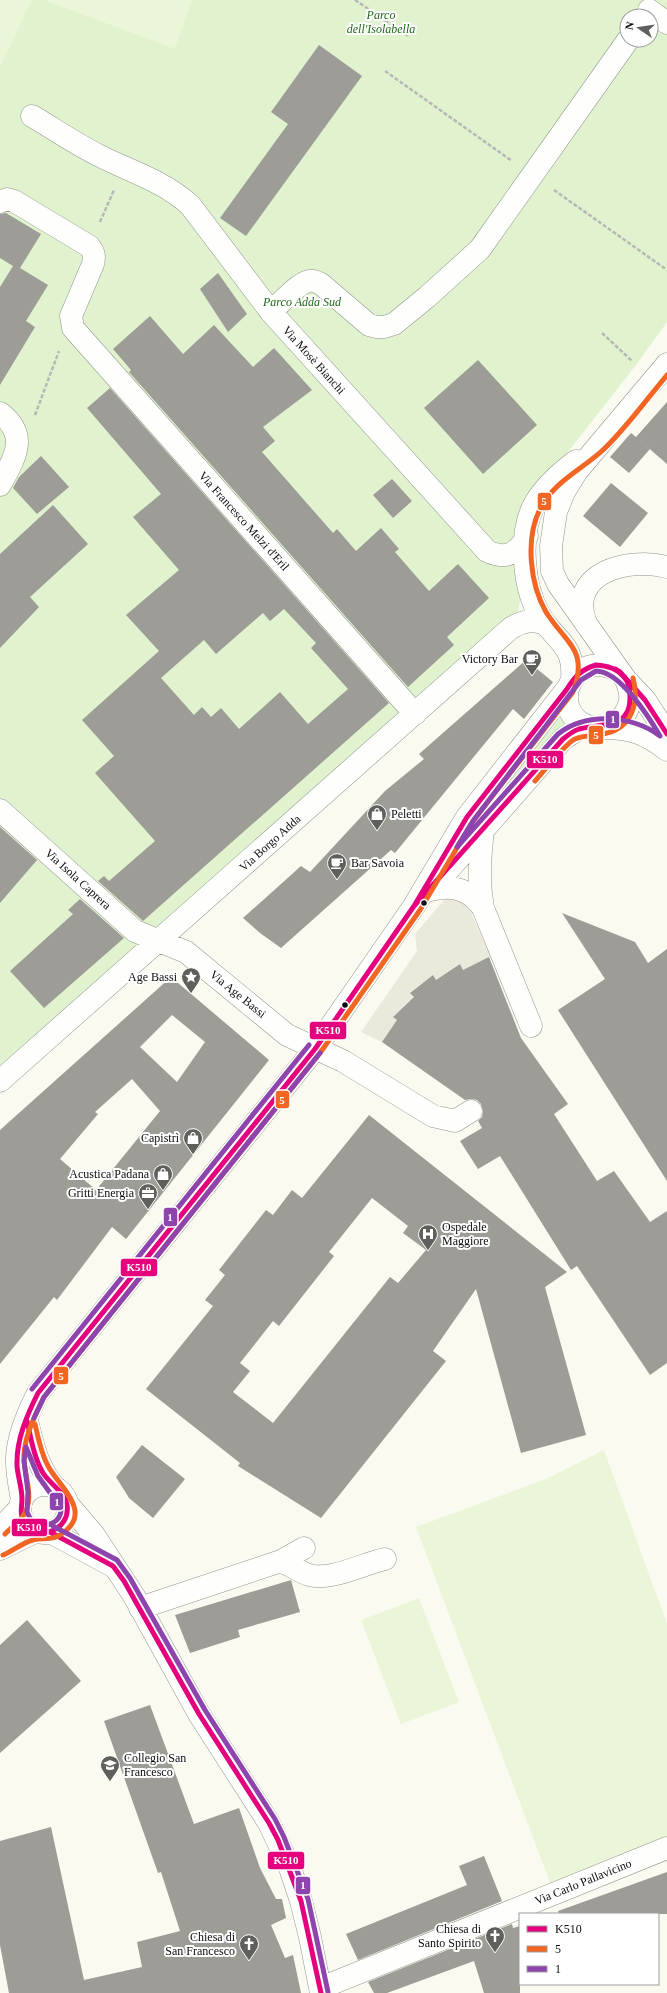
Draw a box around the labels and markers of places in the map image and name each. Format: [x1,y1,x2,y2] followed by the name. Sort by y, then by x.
[521,648,543,676] cafe icon: Victory Bar
[462,652,518,666] place label: Victory Bar
[366,803,388,831] shop icon: Peletti
[391,807,422,821] place label: Peletti
[326,852,348,880] cafe icon: Bar Savoia
[351,856,405,870] place label: Bar Savoia
[419,898,429,908] unlabelled marker
[180,966,202,994] place icon: Age Bassi
[128,970,178,984] place label: Age Bassi
[340,1000,350,1010] unlabelled marker
[182,1127,204,1155] shop icon: Capistrì
[141,1131,180,1145] place label: Capistrì
[152,1163,174,1191] shop icon: Acustica Padana
[69,1167,150,1181] place label: Acustica Padana
[137,1182,159,1210] office icon: Gritti Energia
[68,1186,135,1200] place label: Gritti Energia
[442,1220,489,1248] place label: Ospedale Maggiore
[417,1223,439,1251] hospital icon: Ospedale Maggiore
[124,1751,186,1779] place label: Collegio San Francesco
[99,1754,121,1782] school or university icon: Collegio San Francesco
[418,1922,482,1950] place label: Chiesa di Santo Spirito
[484,1925,506,1953] church icon: Chiesa di Santo Spirito
[165,1930,236,1958] place label: Chiesa di San Francesco
[238,1933,260,1961] church icon: Chiesa di San Francesco

